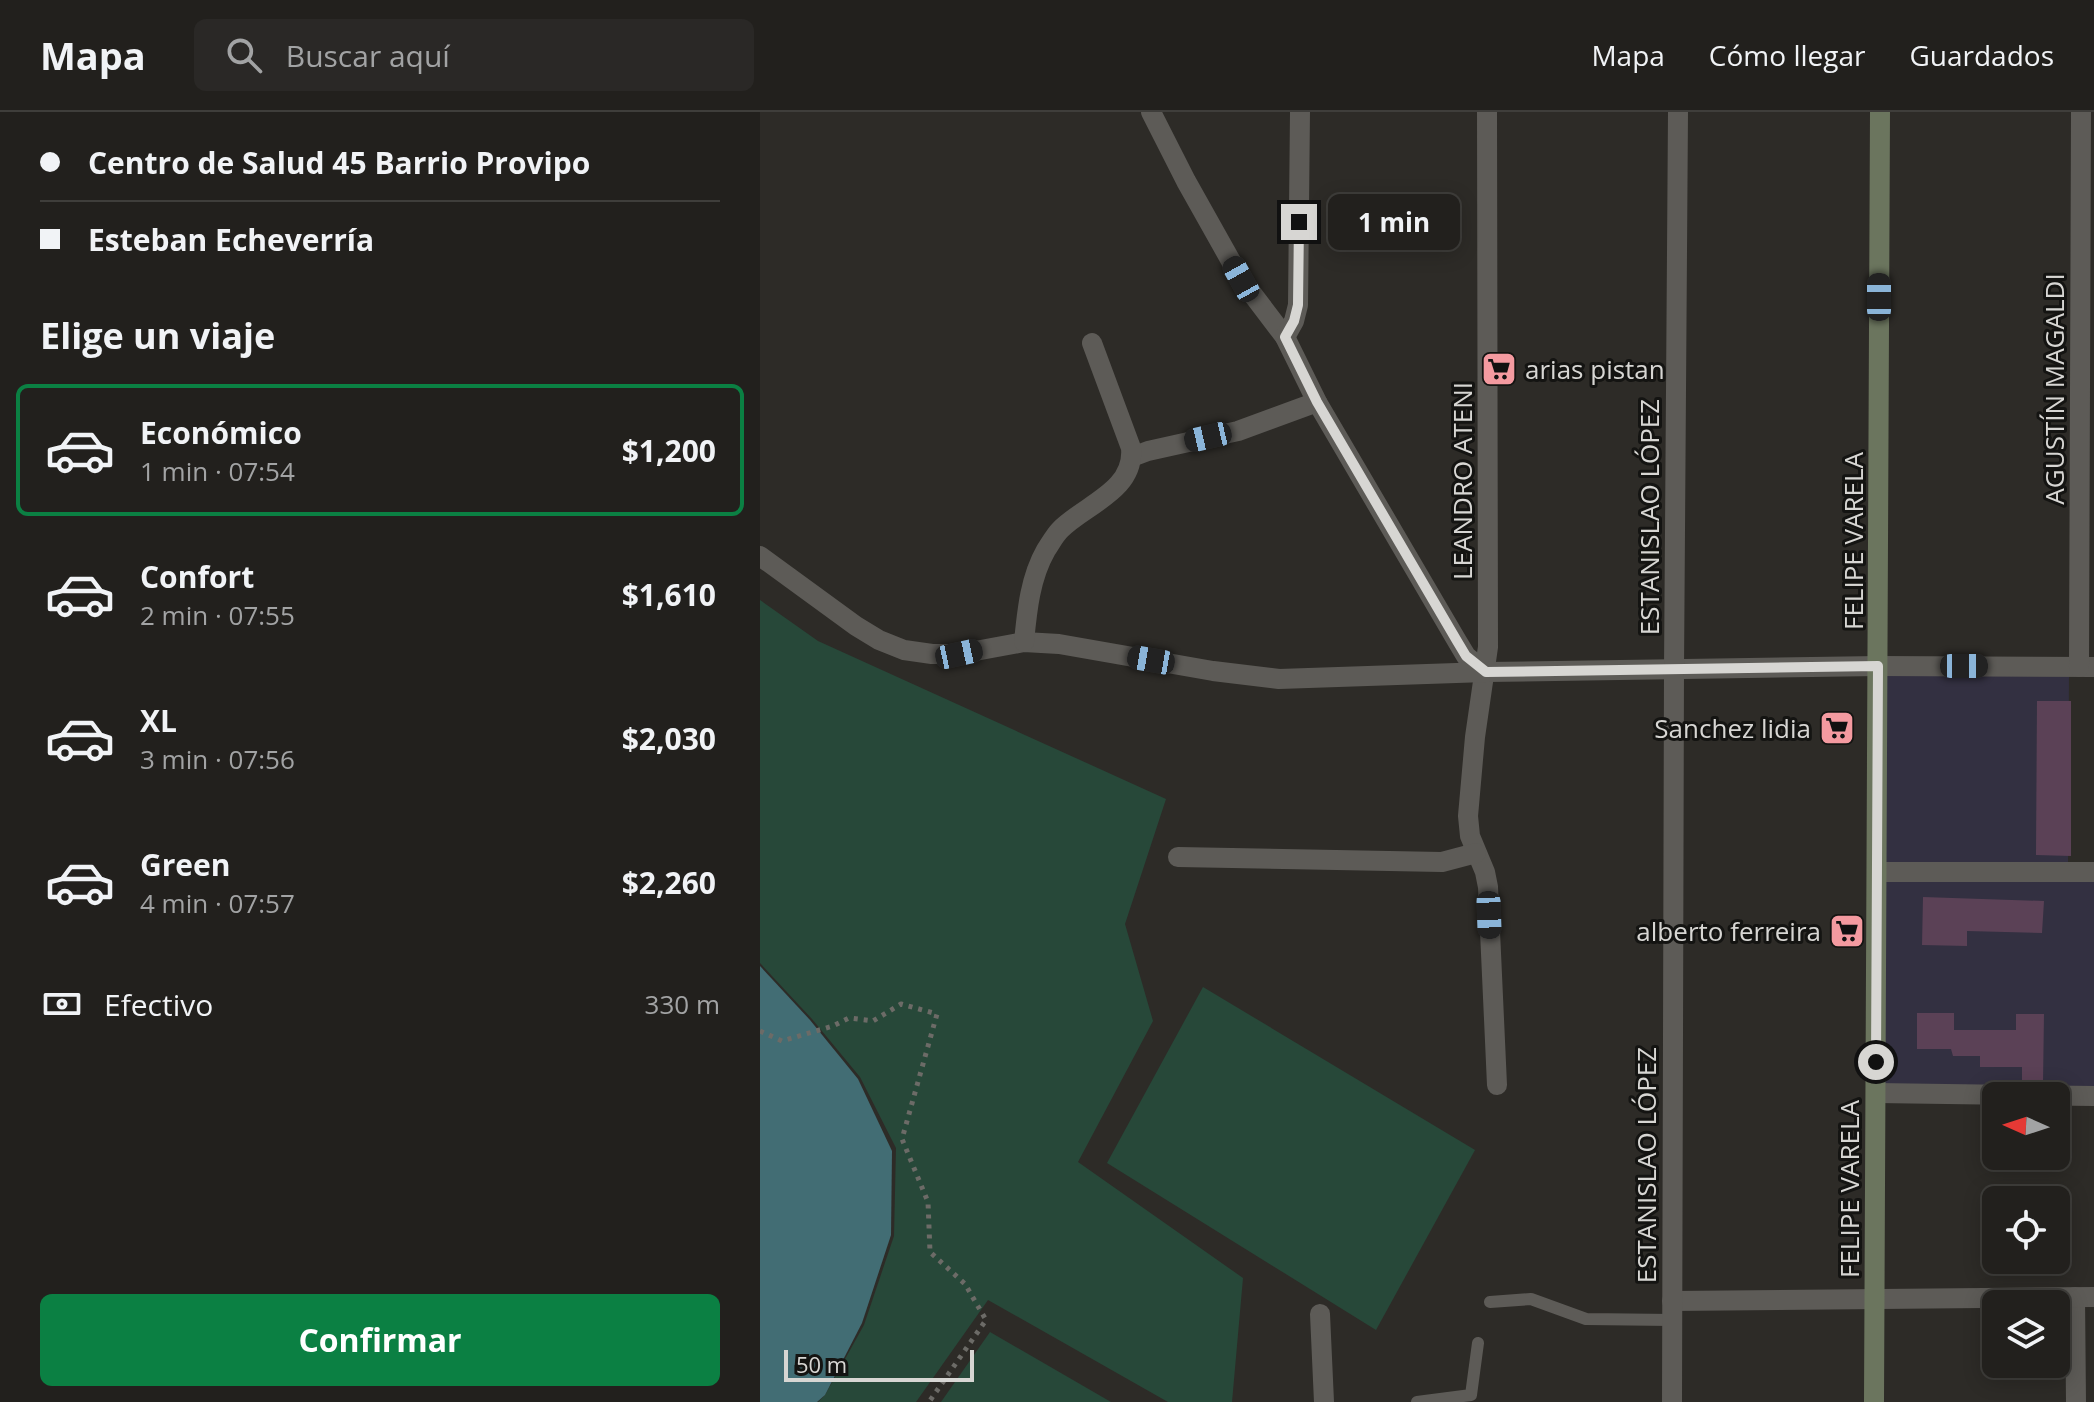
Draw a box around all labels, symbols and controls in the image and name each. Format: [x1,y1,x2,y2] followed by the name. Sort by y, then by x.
[194,19,754,91] search box
[40,29,146,81] text: Mapa
[222,33,266,77] icon: search
[286,35,450,76] text: Buscar aquí
[1591,36,1665,74] text: Mapa
[1709,36,1865,74] text: Cómo llegar
[1909,36,2054,74] text: Guardados
[88,142,590,183] text: Centro de Salud 45 Barrio Provipo
[1327,194,1459,250] callout: 1 min
[1281,204,1317,240] route end
[1358,204,1430,240] text: 1 min
[88,219,374,260] text: Esteban Echeverría
[1219,252,1263,306] car
[1867,273,1891,321] car
[2036,273,2072,505] street label: AGUSTÍN MAGALDI
[40,311,275,360] text: Elige un viaje
[1480,350,1518,388] supermarket icon: arias pistan
[1525,351,1665,387] place label: arias pistan
[1444,382,1480,580] street label: LEANDRO ATENI
[1631,399,1667,635] street label: ESTANISLAO LÓPEZ
[140,412,302,453] text: Económico
[44,414,116,486] icon: car
[1182,420,1234,454] car
[622,430,716,471] text: $1,200
[1835,451,1871,630] street label: FELIPE VARELA
[140,453,295,489] text: 1 min · 07:54
[140,556,254,597] text: Confort
[44,558,116,630] icon: car
[622,574,716,615] text: $1,610
[140,597,295,633] text: 2 min · 07:55
[933,637,985,671] car
[1125,644,1177,676] car
[1940,654,1988,678] car
[140,700,177,741] text: XL
[44,702,116,774] icon: car
[1818,709,1856,747] supermarket icon: Sanchez lidia
[1654,710,1811,746] place label: Sanchez lidia
[622,718,716,759] text: $2,030
[140,741,295,777] text: 3 min · 07:56
[140,844,231,885] text: Green
[44,846,116,918] icon: car
[622,862,716,903] text: $2,260
[140,885,295,921] text: 4 min · 07:57
[1476,891,1502,939] car
[1828,912,1866,950] supermarket icon: alberto ferreira
[1636,913,1821,949] place label: alberto ferreira
[40,982,84,1026] icon: cash
[104,984,213,1025] text: Efectivo
[645,986,720,1022] text: 330 m
[1858,1044,1894,1080] route start
[1628,1047,1664,1283] street label: ESTANISLAO LÓPEZ
[1982,1082,2070,1170] north arrow
[1982,1082,2070,1378] map controls
[1831,1099,1867,1278] street label: FELIPE VARELA
[1982,1186,2070,1274] button: locate
[1982,1290,2070,1378] button: layers
[40,1294,720,1386] button: Confirmar
[784,1346,974,1382] scale bar
[796,1349,847,1379] text: 50 m

